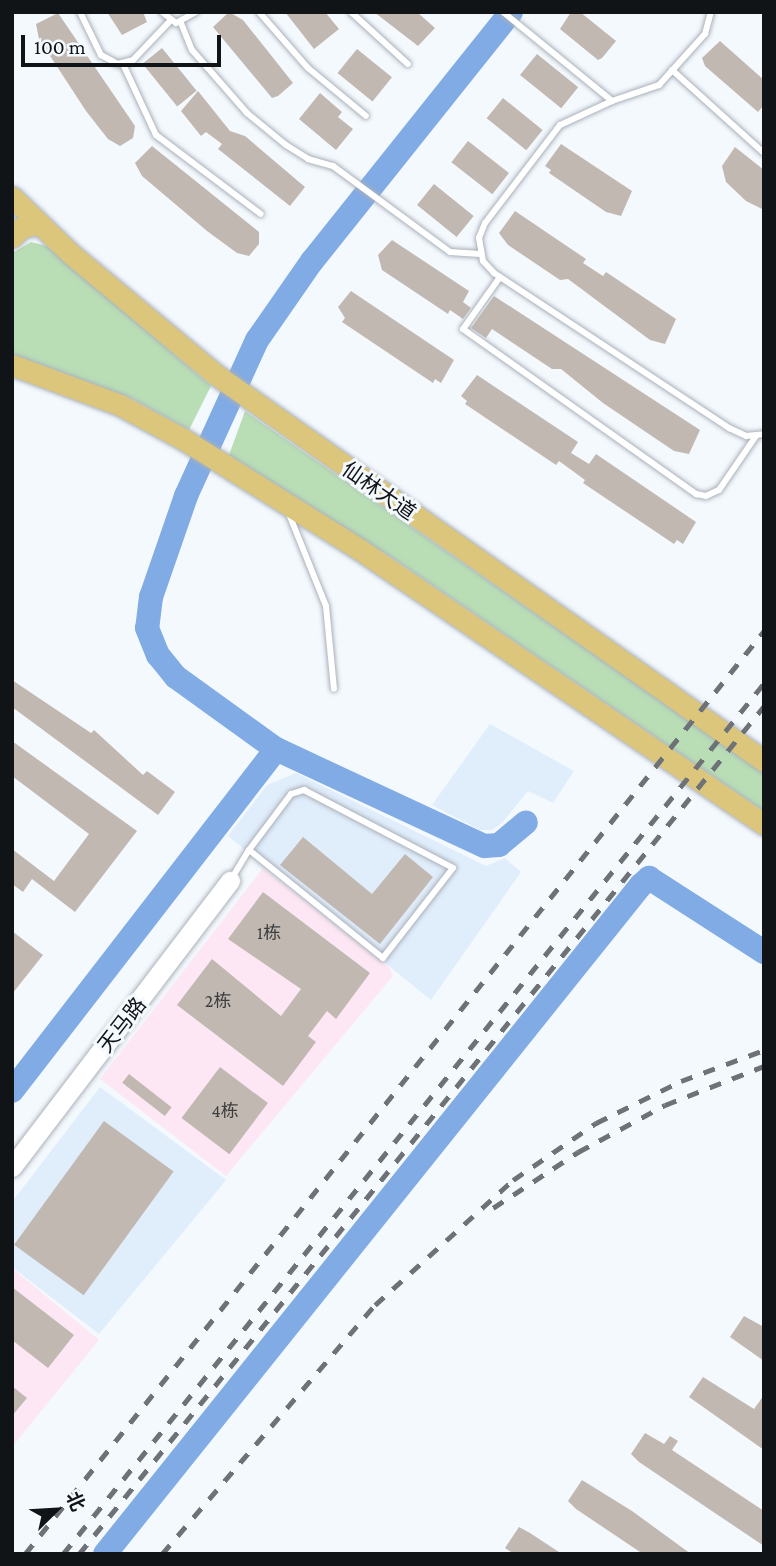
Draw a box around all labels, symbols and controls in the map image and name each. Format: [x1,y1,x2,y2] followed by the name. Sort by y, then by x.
[24,21,224,65] scale bar
[34,35,86,59] text: 100 m
[337,457,421,525] street label: 仙林大道
[257,922,281,944] house number: 1栋
[205,990,231,1012] house number: 2栋
[93,992,151,1058] street label: 天马路
[211,1100,239,1122] house number: 4栋
[21,1475,91,1545] north arrow
[62,1488,89,1514] text: 北

